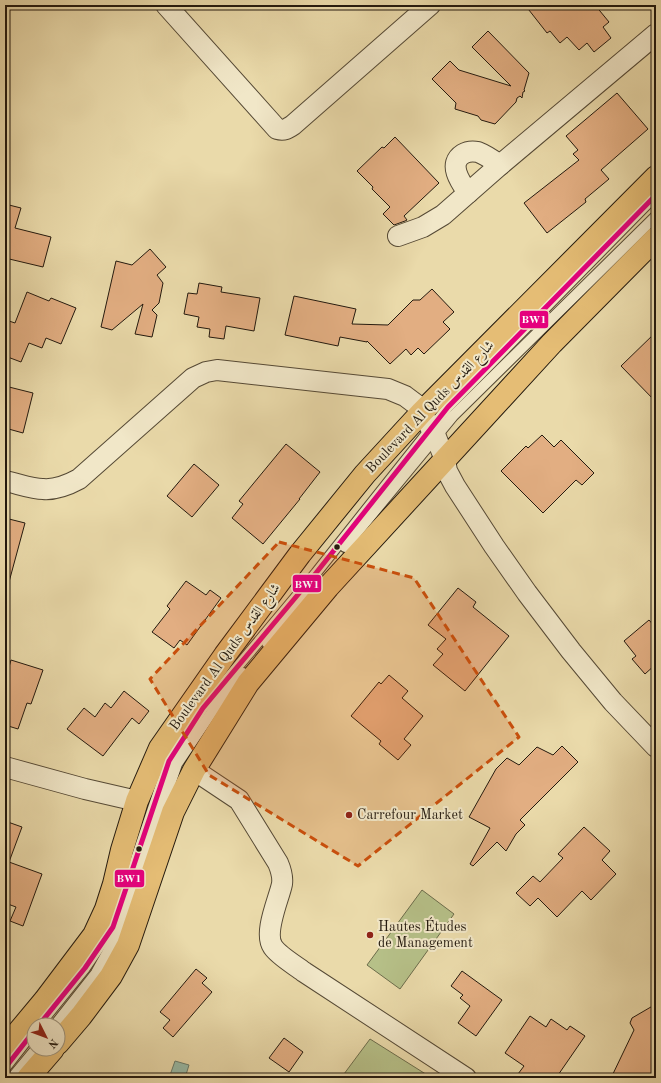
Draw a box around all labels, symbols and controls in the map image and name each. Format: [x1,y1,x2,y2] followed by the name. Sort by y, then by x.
[519,310,549,329] line badge: BW1
[521,315,547,326] text: BW1
[363,338,500,479] street label: Boulevard Al Quds شارع القدس
[332,542,342,552] unlabelled marker
[292,574,322,593] line badge: BW1
[294,580,320,591] text: BW1
[167,581,286,735] street label: Boulevard Al Quds شارع القدس
[357,808,463,822] place label: Carrefour Market
[344,810,354,820] marker: Carrefour Market
[134,844,144,854] unlabelled marker
[114,869,145,888] line badge: BW1
[116,874,142,885] text: BW1
[378,917,473,950] place label: Hautes Études de Management
[365,930,375,940] marker: Hautes Études de Management
[26,1017,66,1057] north arrow
[45,1036,59,1050] text: N

